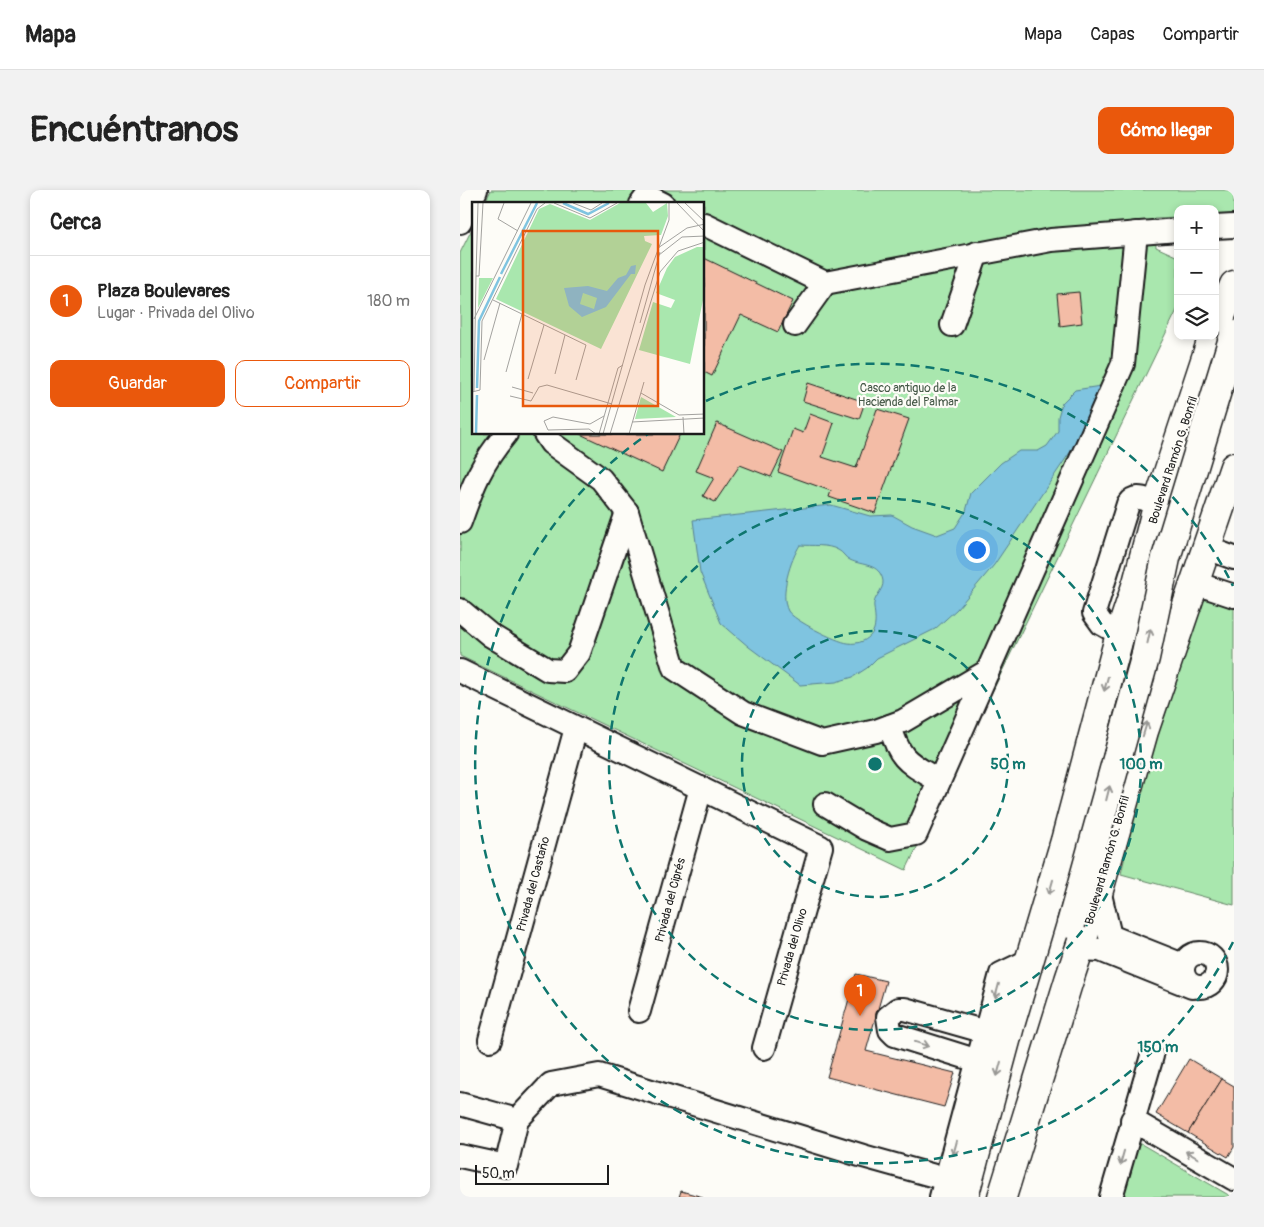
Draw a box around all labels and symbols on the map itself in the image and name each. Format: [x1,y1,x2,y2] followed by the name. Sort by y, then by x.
[472,202,705,435] inset map
[858,381,959,410] park label: Casco antiguo de la Hacienda del Palmar
[1146,394,1201,526] street label: Boulevard Ramón G. Bonfil
[964,537,990,563] your location
[1145,629,1155,645] one-way arrow
[1101,676,1111,692] one-way arrow
[1140,721,1150,737] one-way arrow
[866,755,884,773] centre of rings
[991,755,1025,774] text: 50 m
[1120,755,1162,774] text: 100 m
[1104,786,1113,802] one-way arrow
[1082,794,1133,926] street label: Boulevard Ramón G. Bonfil
[514,834,554,933] street label: Privada del Castaño
[652,856,689,944] street label: Privada del Ciprés
[1046,879,1056,895] one-way arrow
[774,906,811,988] street label: Privada del Olivo
[844,975,876,1016] pin: 1
[992,982,1001,998] one-way arrow
[1138,1038,1178,1057] text: 150 m
[914,1040,930,1049] one-way arrow
[993,1061,1003,1077] one-way arrow
[949,1139,959,1155] one-way arrow
[1185,1149,1200,1159] one-way arrow
[1116,1150,1126,1166] one-way arrow
[475,1162,609,1185] scale bar

